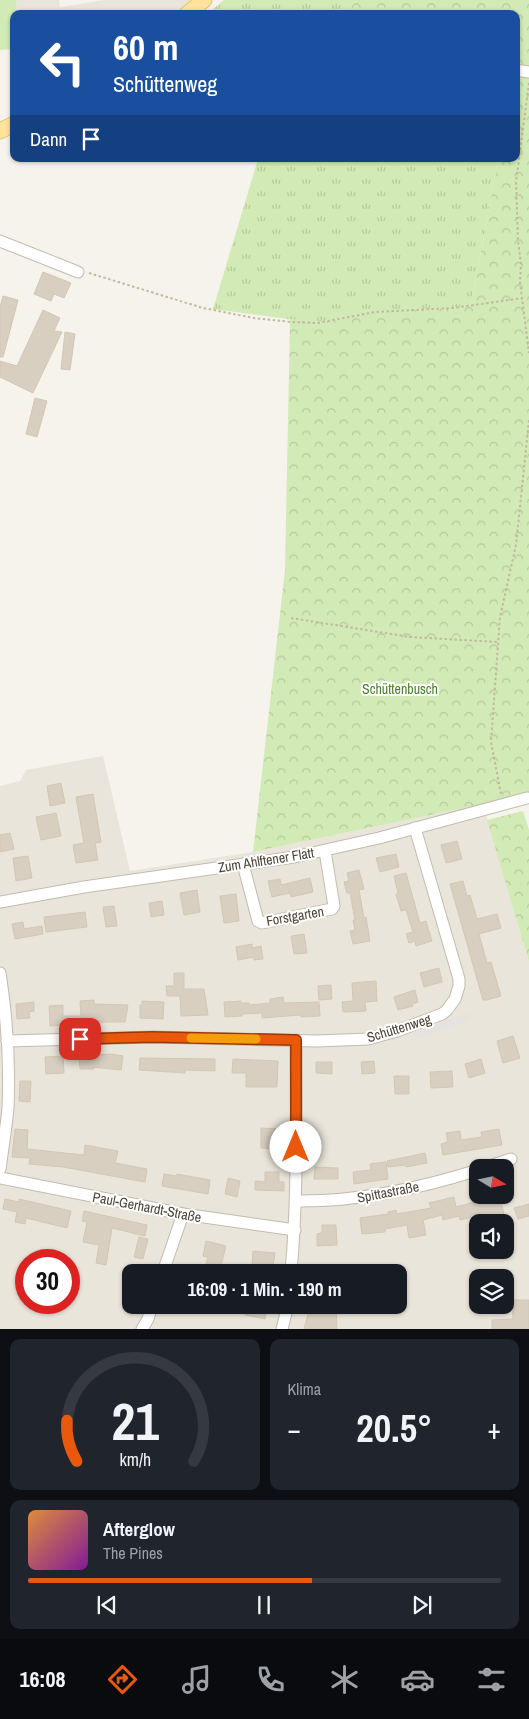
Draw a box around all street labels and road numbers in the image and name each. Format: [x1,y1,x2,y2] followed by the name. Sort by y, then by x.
[217,844,315,876] street label: Zum Ahlftener Flatt
[265,902,325,930] street label: Forstgarten
[365,1010,434,1046] street label: Schüttenweg
[356,1177,420,1207] street label: Spittastraße
[91,1188,203,1226] street label: Paul-Gerhardt-Straße

